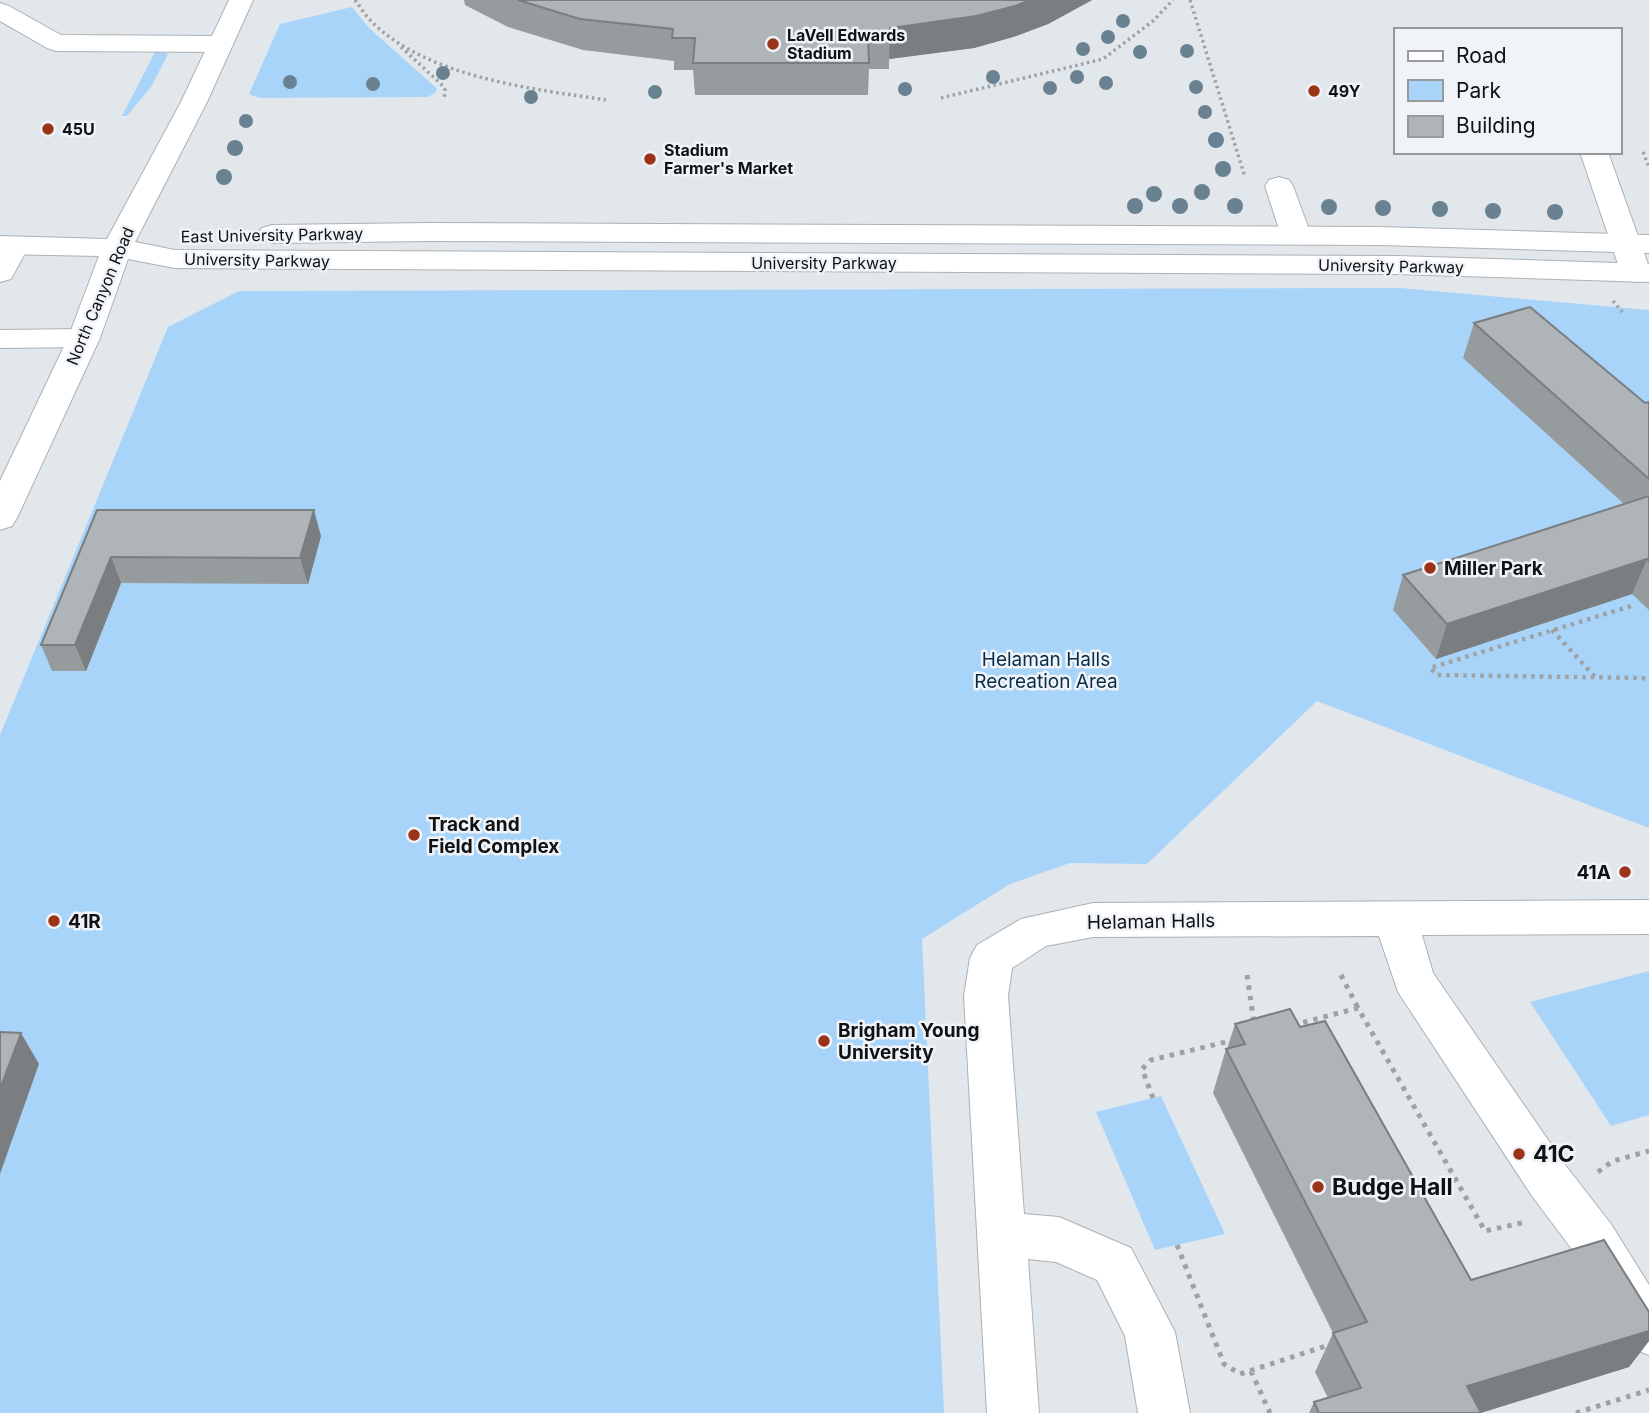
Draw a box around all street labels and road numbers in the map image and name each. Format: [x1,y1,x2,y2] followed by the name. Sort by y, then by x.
[181,223,363,247] street label: East University Parkway
[62,224,138,368] street label: North Canyon Road
[184,249,330,271] street label: University Parkway
[751,253,897,273] street label: University Parkway
[1318,255,1464,277] street label: University Parkway
[1087,909,1215,934] street label: Helaman Halls

